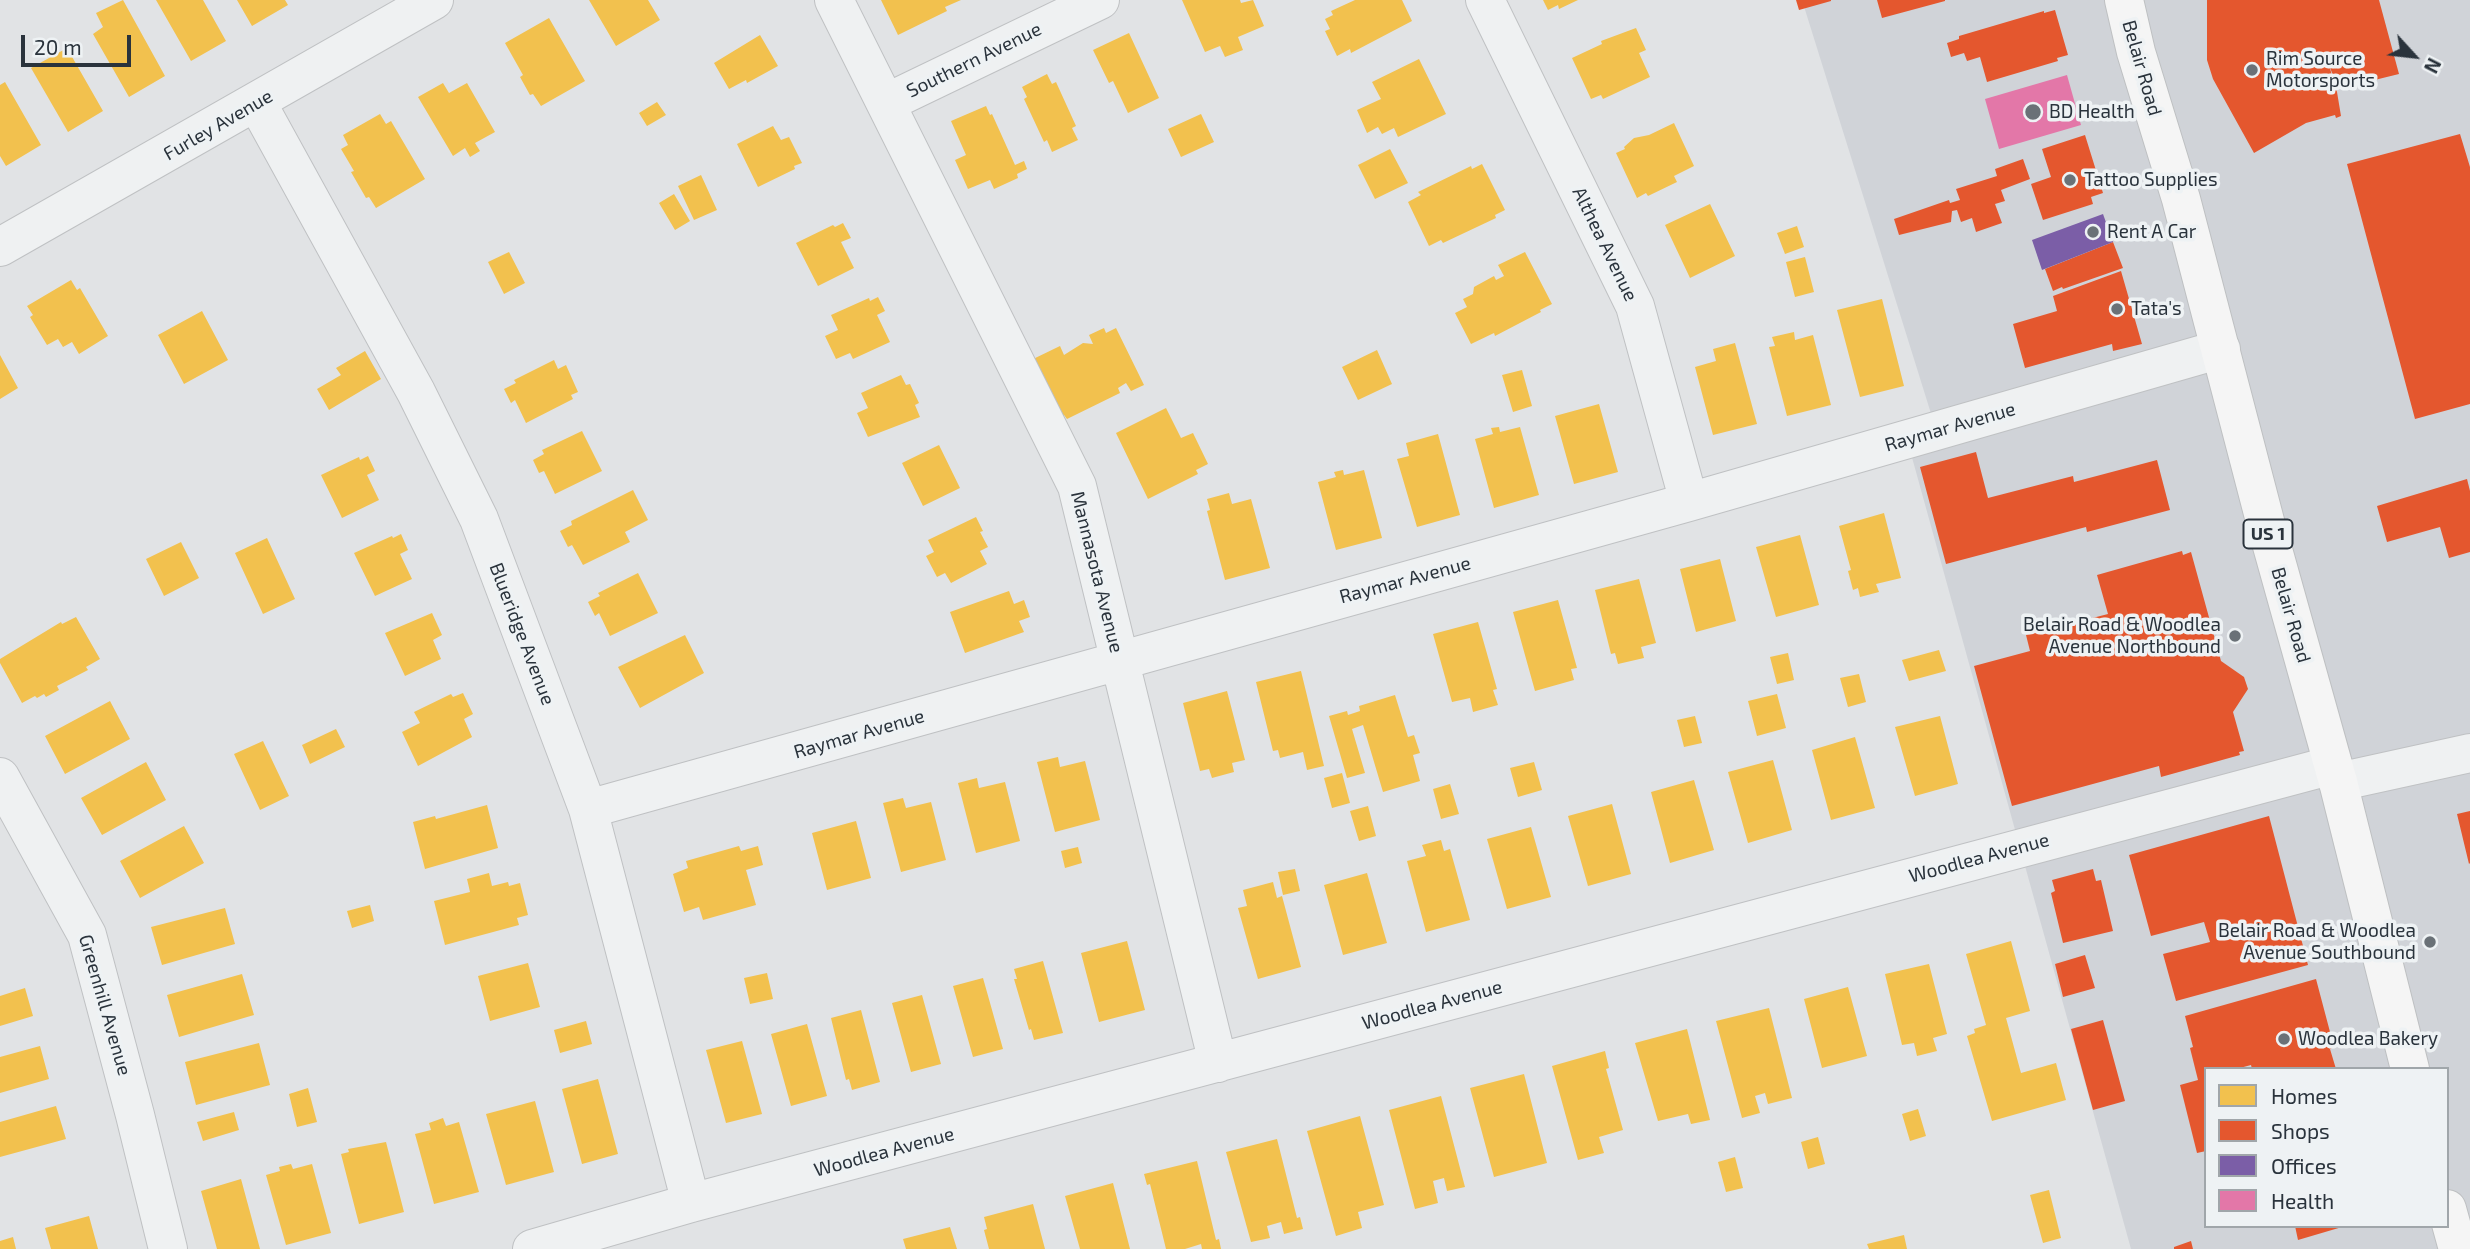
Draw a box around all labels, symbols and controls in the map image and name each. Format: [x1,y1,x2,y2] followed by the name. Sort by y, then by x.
[903,17,1045,103] street label: Southern Avenue
[2117,18,2167,118] street label: Belair Road
[24,21,135,65] scale bar
[2379,21,2449,91] north arrow
[34,34,82,59] text: 20 m
[2266,48,2375,92] place label: Rim Source Motorsports
[2420,54,2447,77] text: N
[2244,62,2260,78] marker: Rim Source Motorsports
[159,85,277,165] street label: Furley Avenue
[2049,101,2135,123] place label: BD Health
[2023,102,2043,122] marker: BD Health
[2084,169,2218,191] place label: Tattoo Supplies
[2062,172,2078,188] marker: Tattoo Supplies
[1568,183,1642,305] street label: Althea Avenue
[2107,221,2196,243] place label: Rent A Car
[2085,224,2101,240] marker: Rent A Car
[2131,298,2182,320] place label: Tata's
[2109,301,2125,317] marker: Tata's
[1882,397,2018,457] street label: Raymar Avenue
[1066,489,1128,655] street label: Mannasota Avenue
[2244,520,2292,548] road number: US 1
[1337,552,1473,608] street label: Raymar Avenue
[484,560,560,708] street label: Blueridge Avenue
[2266,565,2316,665] street label: Belair Road
[2023,614,2221,658] place label: Belair Road & Woodlea Avenue Northbound
[2227,628,2243,644] marker: Belair Road & Woodlea Avenue Northbound
[791,704,927,764] street label: Raymar Avenue
[1906,828,2052,888] street label: Woodlea Avenue
[2218,920,2416,964] place label: Belair Road & Woodlea Avenue Southbound
[74,932,136,1078] street label: Greenhill Avenue
[2422,934,2438,950] marker: Belair Road & Woodlea Avenue Southbound
[1359,975,1505,1035] street label: Woodlea Avenue
[2298,1028,2438,1050] place label: Woodlea Bakery
[2276,1031,2292,1047] marker: Woodlea Bakery
[2204,1067,2449,1228] legend
[2271,1083,2337,1108] text: Homes
[2271,1118,2330,1143] text: Shops
[811,1122,957,1182] street label: Woodlea Avenue
[2271,1153,2337,1178] text: Offices
[2271,1188,2334,1213] text: Health

